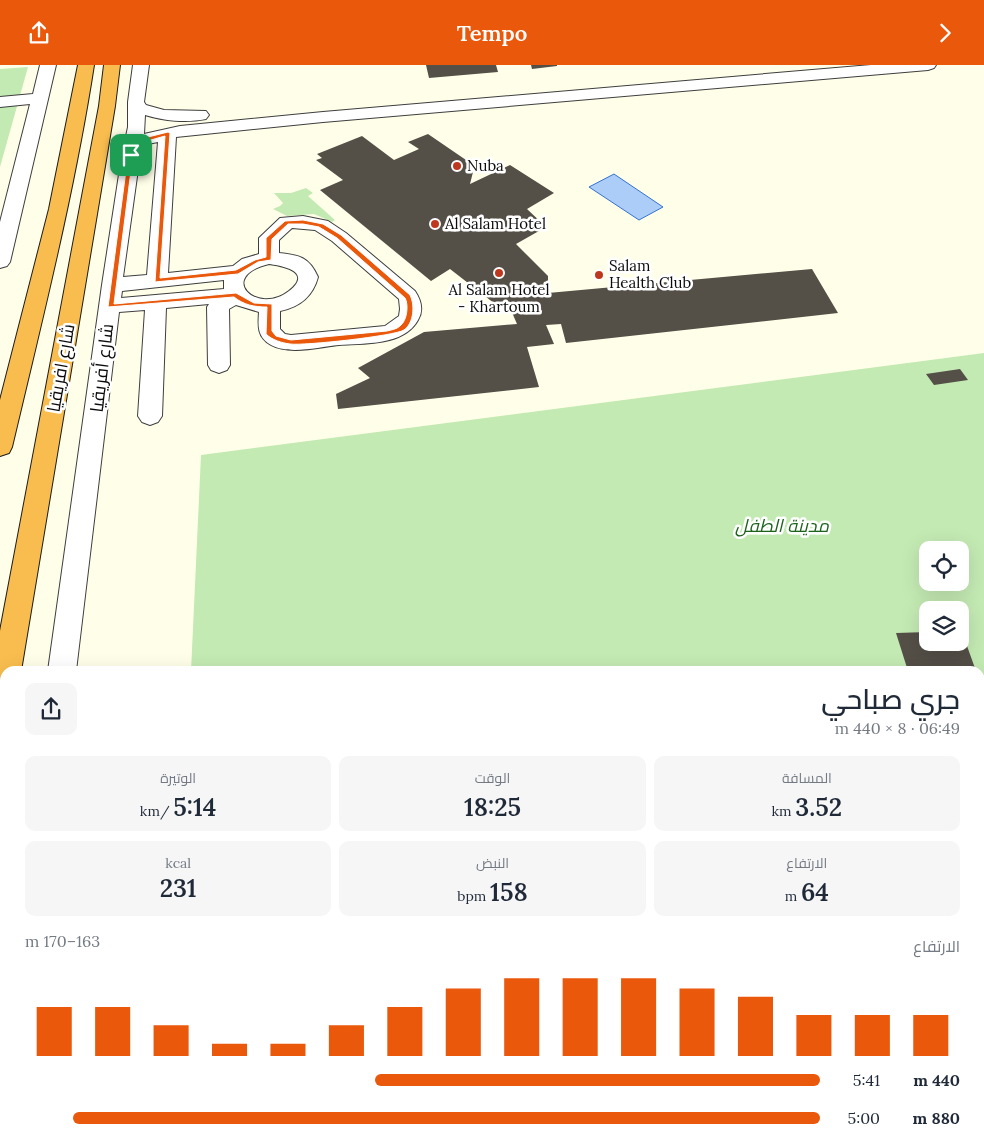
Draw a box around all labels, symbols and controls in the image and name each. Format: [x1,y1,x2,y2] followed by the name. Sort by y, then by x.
[25,19,53,47] icon: share
[457,19,527,47] text: Tempo
[931,19,959,47] icon: forward
[110,134,152,176] pin
[117,141,145,169] icon: arrive
[467,156,504,175] place label: Nuba
[451,160,463,172] marker: Nuba
[444,214,546,233] place label: Al Salam Hotel
[429,218,441,230] marker: Al Salam Hotel
[609,256,692,292] place label: Salam Health Club
[493,267,505,279] marker: Al Salam Hotel - Khartoum
[593,269,605,281] marker: Salam Health Club
[448,280,550,316] place label: Al Salam Hotel - Khartoum
[41,322,81,414] street label: شارع افريقيا
[85,322,119,414] street label: شارع أفريقيا
[735,514,829,537] park label: مدينة الطفل
[919,541,969,651] map controls
[919,541,969,591] button: locate
[919,601,969,651] button: layers
[821,681,960,717] text: جري صباحي
[25,683,77,735] button: share
[835,718,960,738] text: 06:49 · 8 × 440 m
[160,769,196,787] text: الوتيرة
[475,769,510,787] text: الوقت
[782,769,832,787] text: المسافة
[173,791,216,823] text: 5:14
[464,791,521,823] text: 18:25
[795,791,842,823] text: 3.52
[140,802,173,820] text: /km
[772,802,795,820] text: km
[165,854,191,872] text: kcal
[476,854,509,872] text: النبض
[786,854,827,872] text: الارتفاع
[160,872,197,904] text: 231
[490,876,528,908] text: 158
[801,876,829,908] text: 64
[457,887,490,905] text: bpm
[785,887,801,905] text: m
[25,931,100,951] text: 163–170 m
[913,936,960,956] text: الارتفاع
[853,1070,880,1090] text: 5:41
[913,1070,960,1090] text: 440 m
[847,1108,880,1128] text: 5:00
[913,1108,960,1128] text: 880 m

